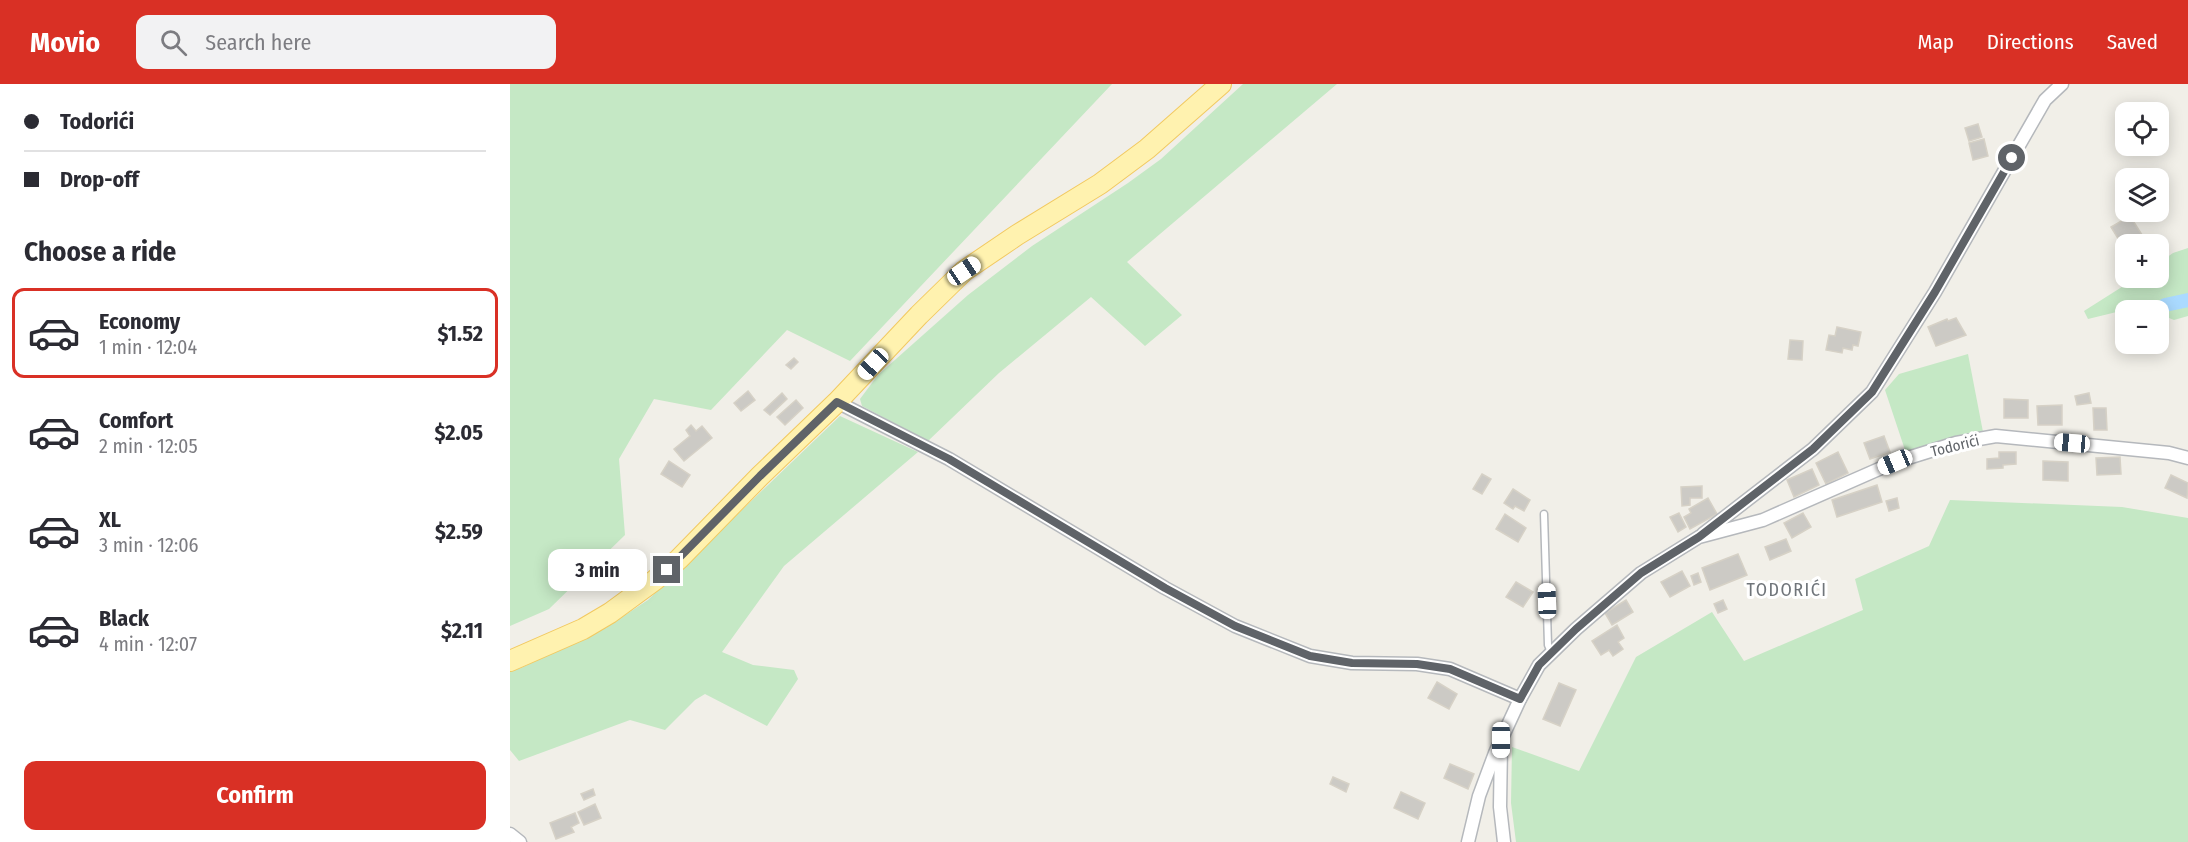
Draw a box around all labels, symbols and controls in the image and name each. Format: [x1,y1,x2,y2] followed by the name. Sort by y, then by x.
[136,15,556,69] search box
[30,26,100,59] text: Movio
[157,26,190,59] icon: search
[205,29,311,56] text: Search here
[1917,29,1954,55] text: Map
[1987,29,2074,55] text: Directions
[2107,29,2158,55] text: Saved
[2115,102,2169,354] map controls
[2115,102,2169,156] button: locate
[60,108,134,135] text: Todorići
[1998,144,2025,171] route start
[60,166,139,193] text: Drop-off
[2115,168,2169,222] button: layers
[2115,234,2169,288] button: +
[24,236,176,268] text: Choose a ride
[944,253,984,289] car
[2115,300,2169,354] button: −
[27,306,81,360] icon: car
[99,308,180,335] text: Economy
[438,320,483,347] text: $1.52
[99,335,197,359] text: 1 min · 12:04
[854,345,892,383] car
[27,405,81,459] icon: car
[99,407,173,434] text: Comfort
[435,419,483,446] text: $2.05
[1929,431,1981,461] street label: Todorići
[2053,432,2091,454] car
[99,434,198,458] text: 2 min · 12:05
[1875,447,1915,477] car
[27,504,81,558] icon: car
[99,506,121,533] text: XL
[435,518,483,545] text: $2.59
[99,533,199,557] text: 3 min · 12:06
[547,549,646,591] callout: 3 min
[653,556,680,583] route end
[575,558,620,582] text: 3 min
[1746,579,1828,601] district label: TODORIĆI
[1537,583,1557,619] car
[27,603,81,657] icon: car
[99,605,149,632] text: Black
[441,617,483,644] text: $2.11
[99,632,197,656] text: 4 min · 12:07
[1492,722,1510,758] car
[24,761,486,830] button: Confirm

